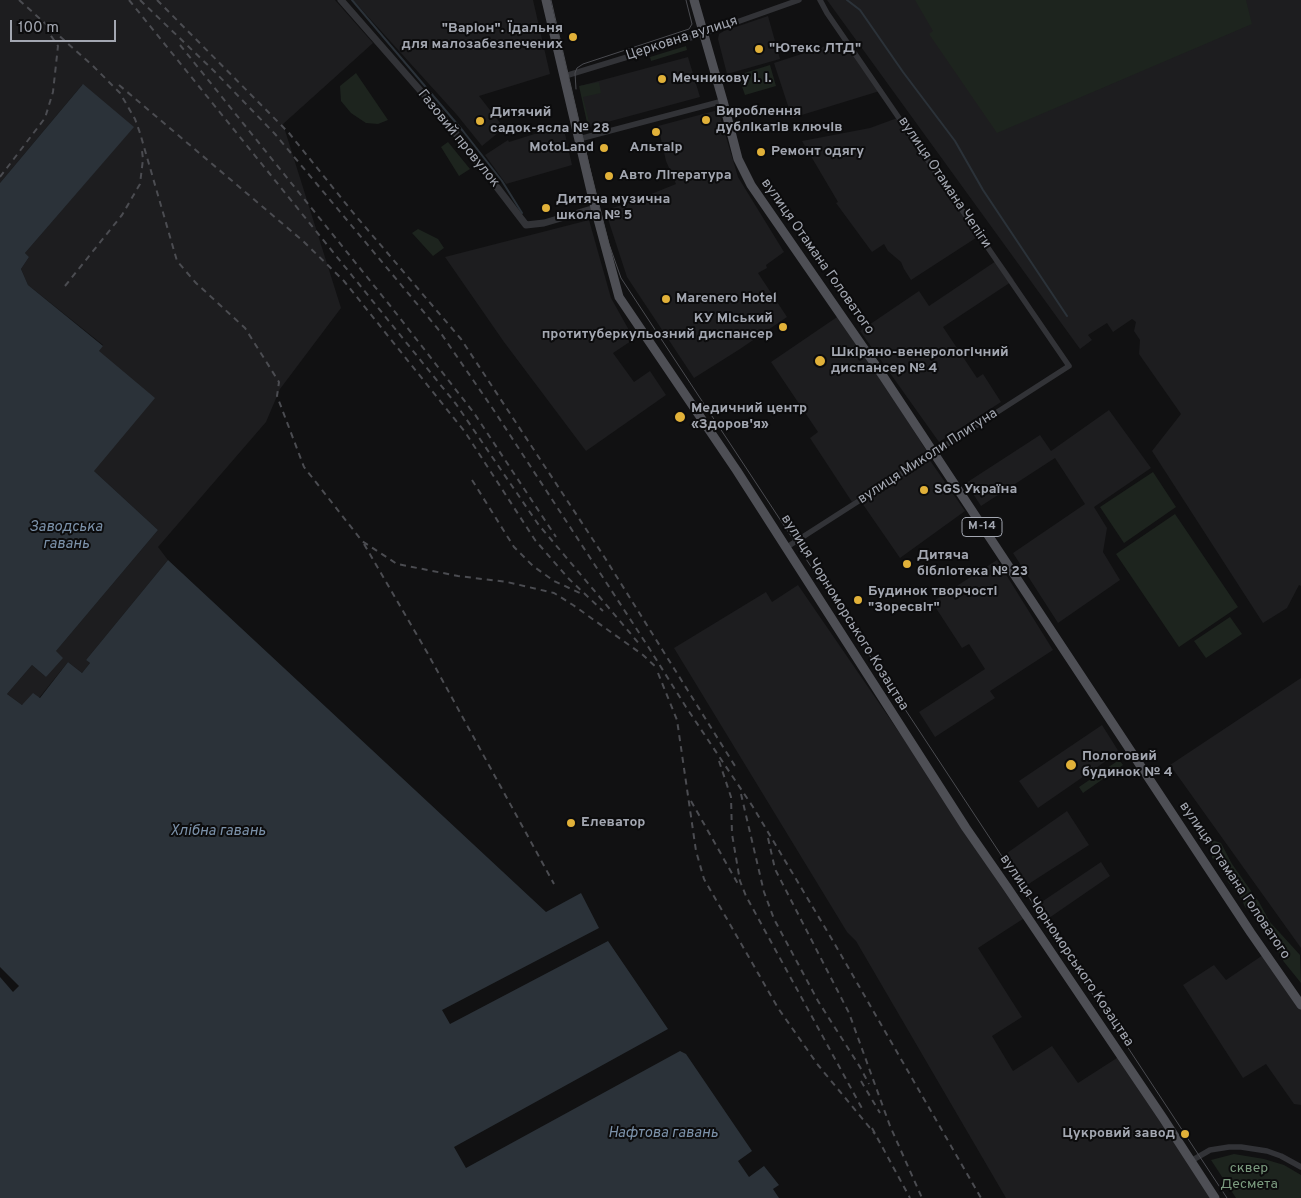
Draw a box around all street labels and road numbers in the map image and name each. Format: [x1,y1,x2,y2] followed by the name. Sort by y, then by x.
[624,13,740,65] street label: Церковна вулиця
[413,87,503,191] street label: Газовий провулок
[894,114,994,252] street label: вулиця Отамана Чепіги
[757,176,877,338] street label: вулиця Отамана Головатого
[855,406,1001,508] street label: вулиця Миколи Плигуна
[776,512,912,714] street label: вулиця Чорноморського Козацтва
[962,518,1002,536] road number: М-14
[1175,799,1293,963] street label: вулиця Отамана Головатого
[995,852,1137,1050] street label: вулиця Чорноморського Козацтва

